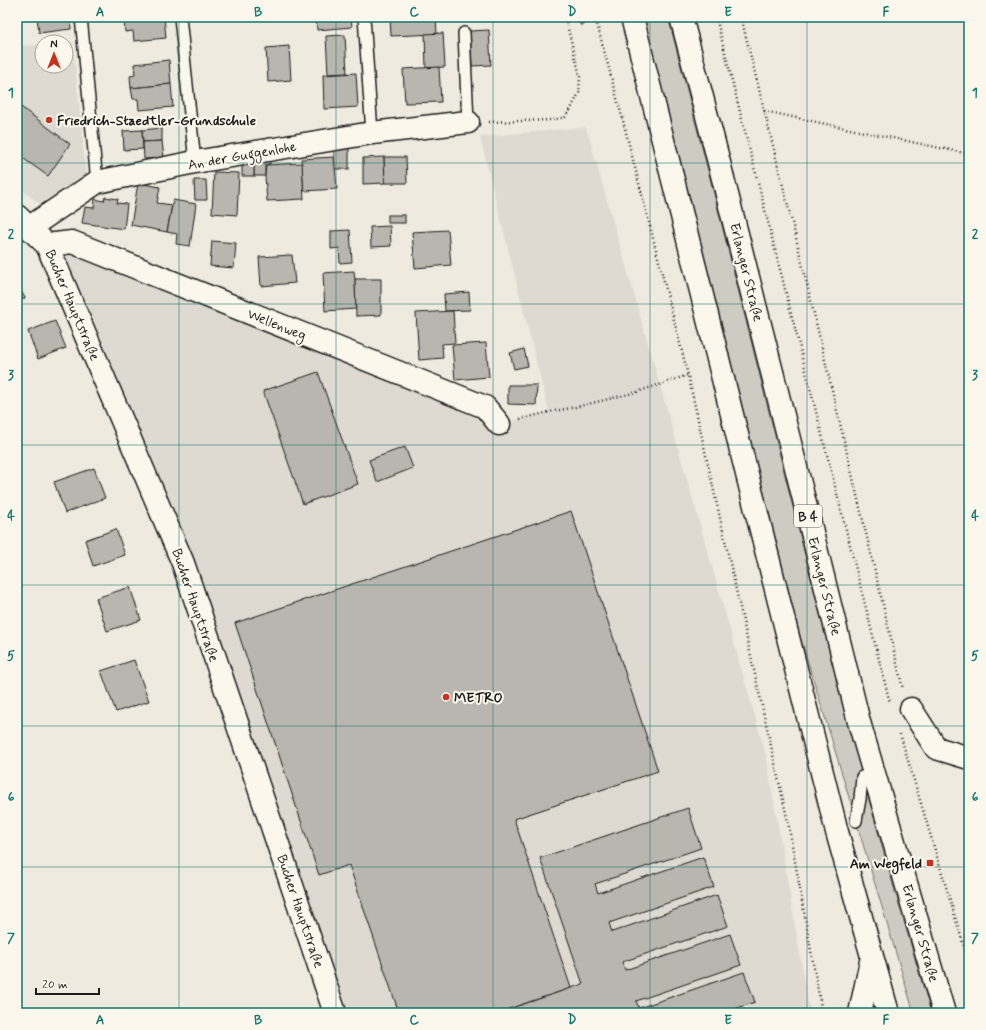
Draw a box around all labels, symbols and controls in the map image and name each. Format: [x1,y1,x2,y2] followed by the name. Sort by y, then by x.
[96,4,104,21] text: A
[254,4,263,21] text: B
[409,4,419,21] text: C
[568,4,577,21] text: D
[724,4,732,21] text: E
[883,4,890,21] text: F
[34,34,74,74] north arrow
[50,38,58,52] text: N
[8,85,14,102] text: 1
[972,85,978,102] text: 1
[57,112,256,130] place label: Friedrich-Staedtler-Grundschule
[44,115,54,125] marker: Friedrich-Staedtler-Grundschule
[186,137,299,176] street label: An der Guggenlohe
[725,221,767,324] street label: Erlanger Straße
[8,226,15,243] text: 2
[972,226,979,243] text: 2
[41,247,104,364] street label: Bucher Hauptstraße
[244,305,309,346] street label: Wellenweg
[8,367,14,384] text: 3
[972,367,978,384] text: 3
[794,505,822,527] road number: B 4
[7,508,15,525] text: 4
[971,508,979,525] text: 4
[803,535,845,638] street label: Erlanger Straße
[167,546,223,664] street label: Bucher Hauptstraße
[7,648,15,665] text: 5
[971,648,979,665] text: 5
[454,689,503,707] place label: METRO
[441,692,451,702] marker: METRO
[8,789,15,806] text: 6
[972,789,979,806] text: 6
[272,852,328,970] street label: Bucher Hauptstraße
[850,855,922,875] place label: Am Wegfeld
[925,858,935,868] marker: Am Wegfeld
[897,882,943,984] street label: Erlanger Straße
[7,930,15,947] text: 7
[971,930,979,947] text: 7
[36,970,99,996] scale bar
[42,977,68,993] text: 20 m
[96,1012,104,1029] text: A
[254,1012,263,1029] text: B
[409,1012,419,1029] text: C
[568,1012,577,1029] text: D
[724,1012,732,1029] text: E
[883,1012,890,1029] text: F

